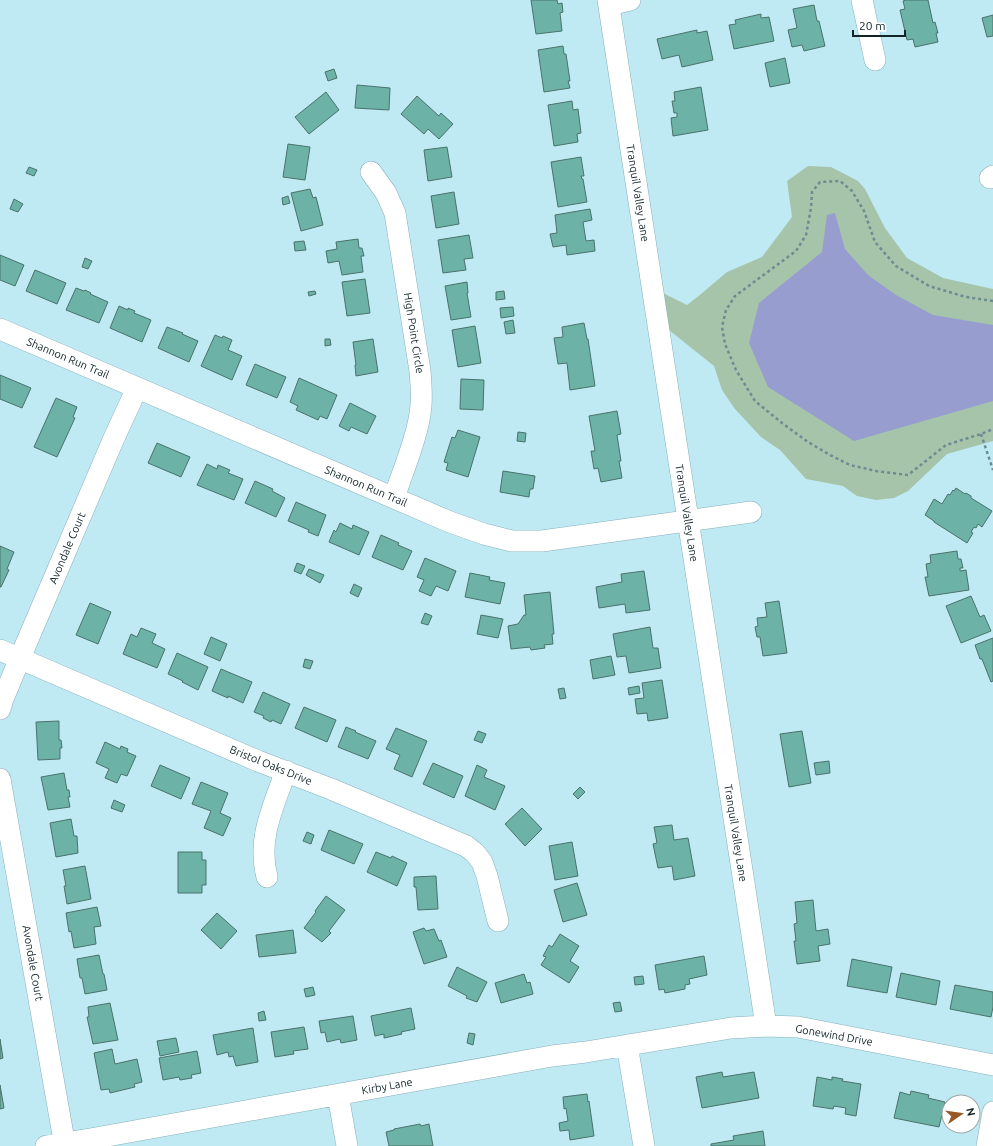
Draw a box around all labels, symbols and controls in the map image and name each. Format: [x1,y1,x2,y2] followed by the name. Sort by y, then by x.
[853,12,905,38] scale bar
[859,19,886,32] text: 20 m
[624,143,652,243] street label: Tranquil Valley Lane
[402,292,426,374] street label: High Point Circle
[25,335,111,381] street label: Shannon Run Trail
[323,463,409,509] street label: Shannon Run Trail
[673,463,701,563] street label: Tranquil Valley Lane
[47,510,88,586] street label: Avondale Court
[228,743,314,787] street label: Bristol Oaks Drive
[722,783,750,883] street label: Tranquil Valley Lane
[20,924,46,1002] street label: Avondale Court
[794,1022,874,1048] street label: Gonewind Drive
[361,1076,413,1096] street label: Kirby Lane
[941,1094,981,1134] north arrow
[964,1106,978,1117] text: N

